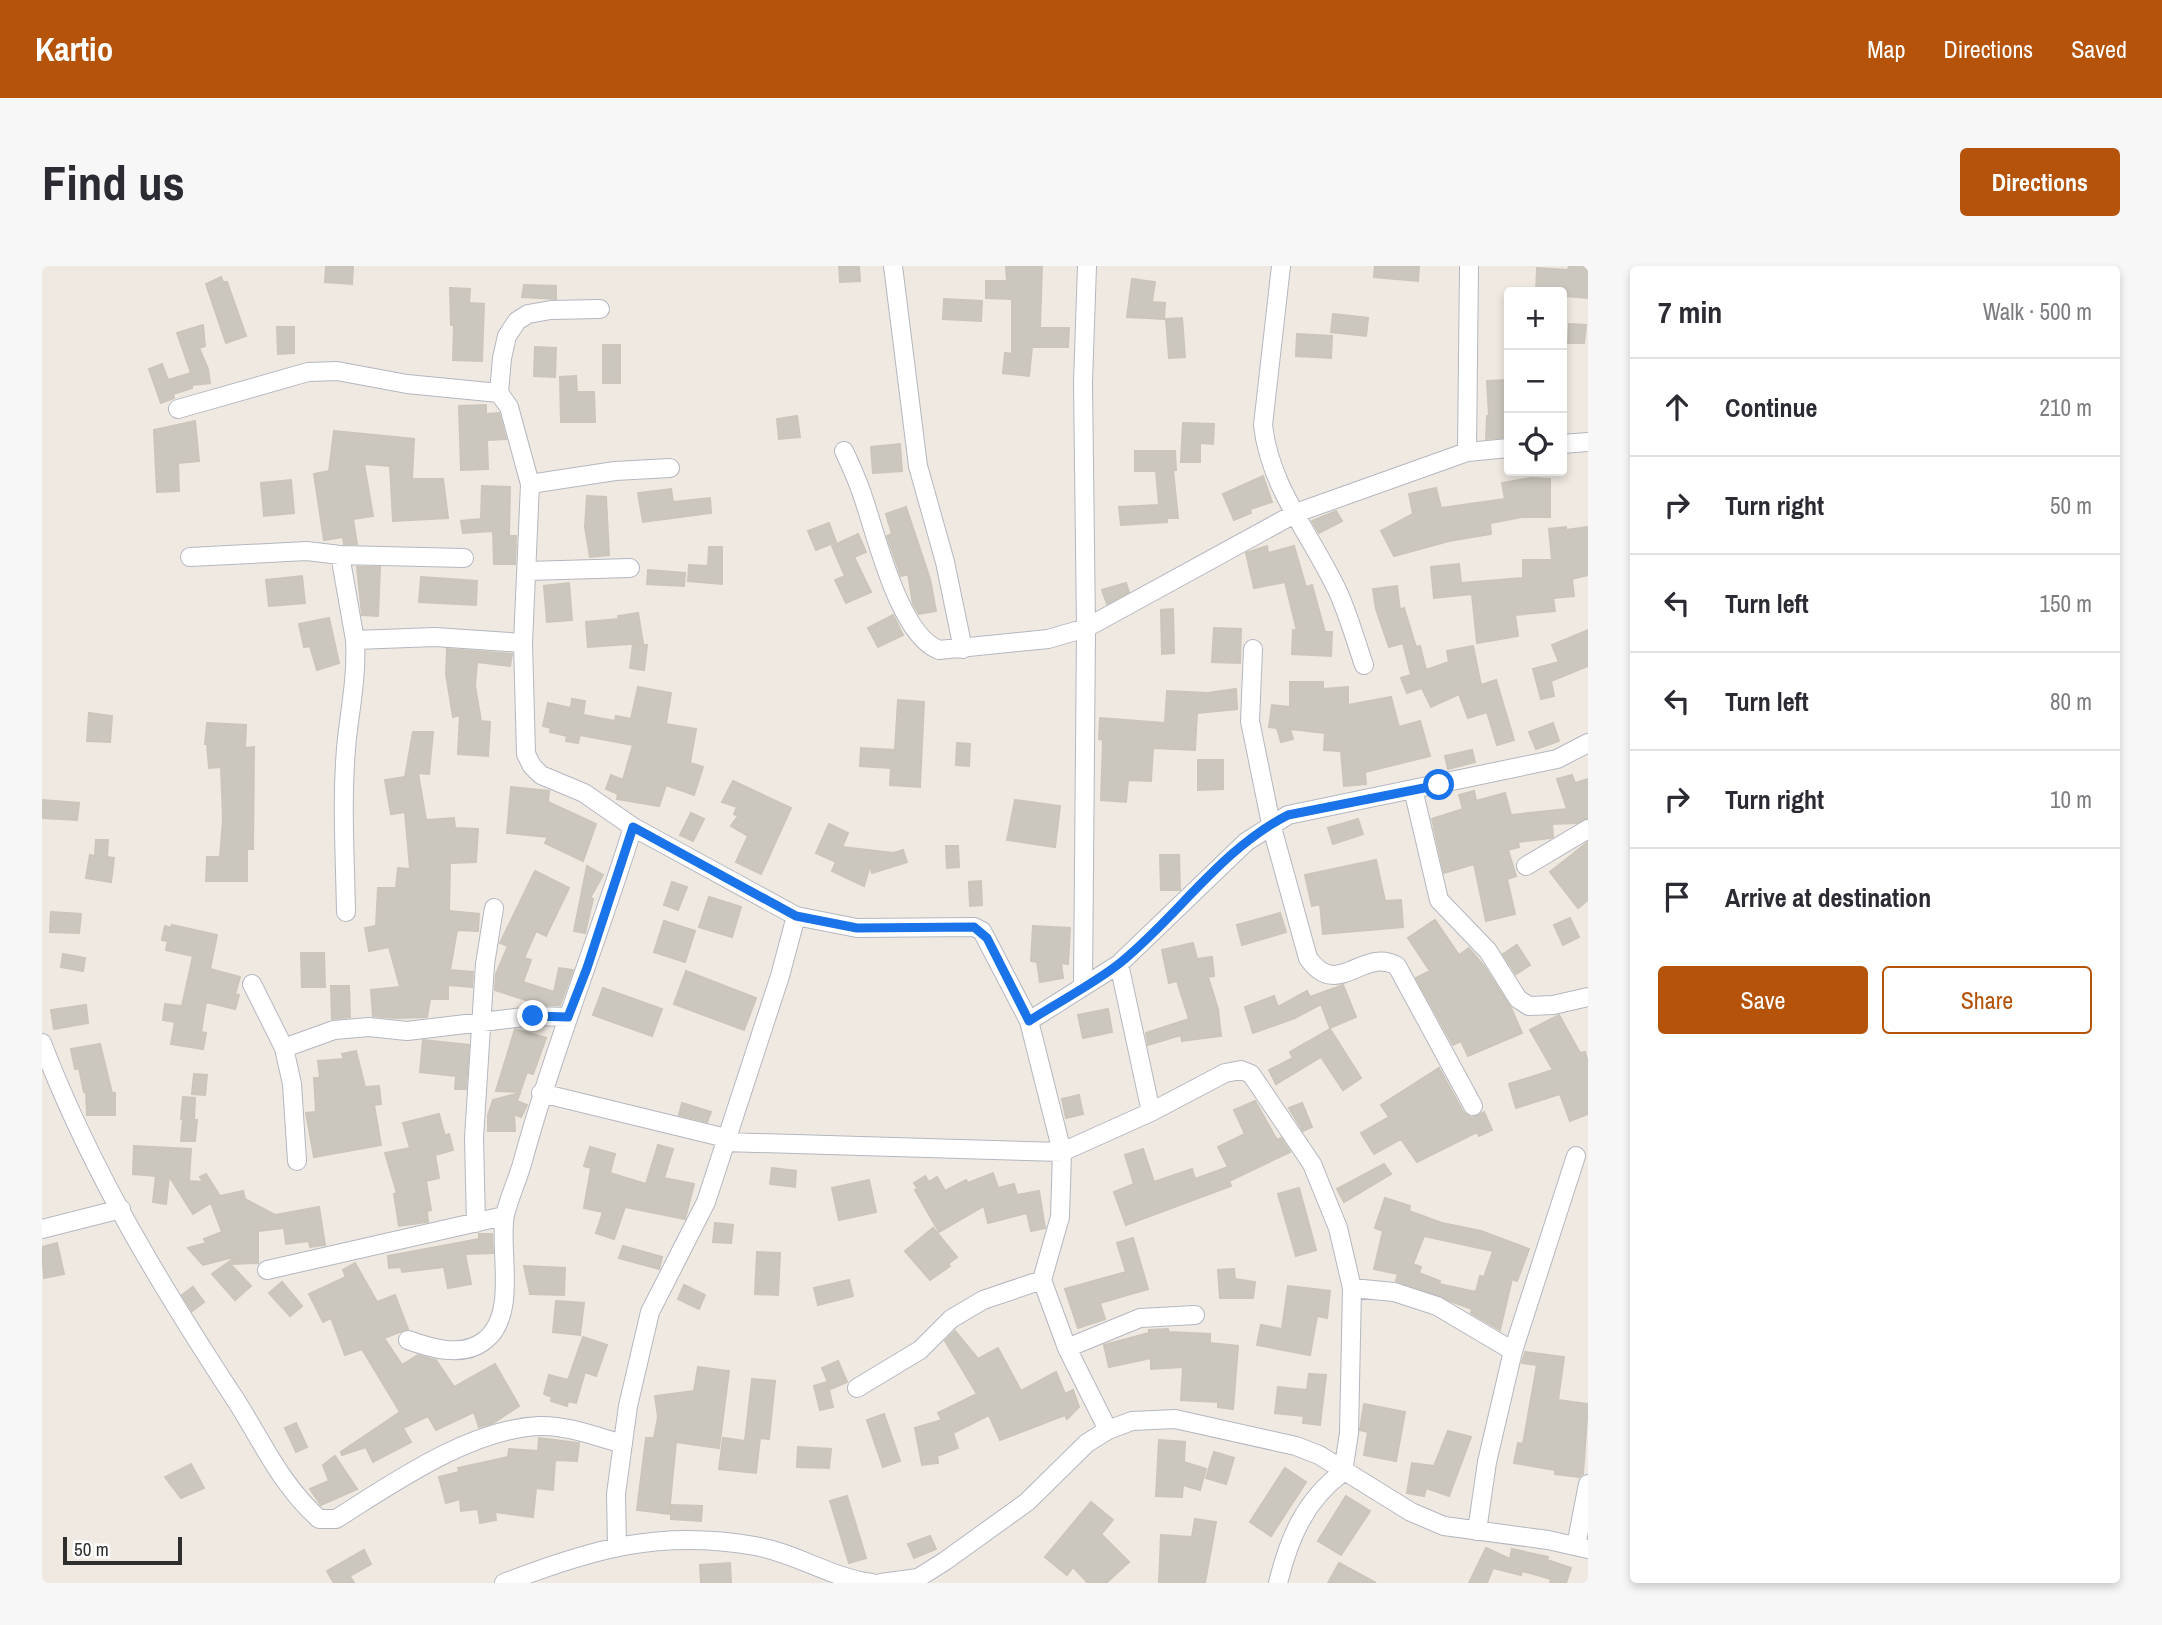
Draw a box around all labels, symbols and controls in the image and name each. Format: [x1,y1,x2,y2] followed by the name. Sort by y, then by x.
[35,27,113,71] text: Kartio
[1867,33,1905,65] text: Map
[1943,33,2033,65] text: Directions
[2071,33,2127,65] text: Saved
[1960,148,2120,216] button: Directions
[42,149,185,215] text: Find us
[1504,287,1567,476] map controls
[1504,287,1567,350] button: +
[1658,292,1722,332] text: 7 min
[1983,296,2092,327] text: Walk · 500 m
[1504,350,1567,413] button: −
[1658,388,1696,426] icon: ahead
[1725,390,1817,425] text: Continue
[2040,392,2092,423] text: 210 m
[1504,413,1567,476] button: locate
[1658,486,1696,524] icon: right
[1725,488,1824,523] text: Turn right
[2050,490,2092,521] text: 50 m
[1658,584,1696,622] icon: left
[1725,586,1809,621] text: Turn left
[2040,588,2092,619] text: 150 m
[1658,682,1696,720] icon: left
[1725,684,1809,719] text: Turn left
[2050,686,2092,717] text: 80 m
[1423,769,1454,800] route start
[1658,780,1696,818] icon: right
[1725,782,1824,817] text: Turn right
[2050,784,2092,815] text: 10 m
[1658,878,1696,916] icon: arrive
[1725,880,1931,915] text: Arrive at destination
[1658,966,1868,1034] button: Save
[1882,966,2092,1034] button: Share
[517,1000,548,1031] route end
[63,1534,182,1566] scale bar
[74,1536,109,1562] text: 50 m

